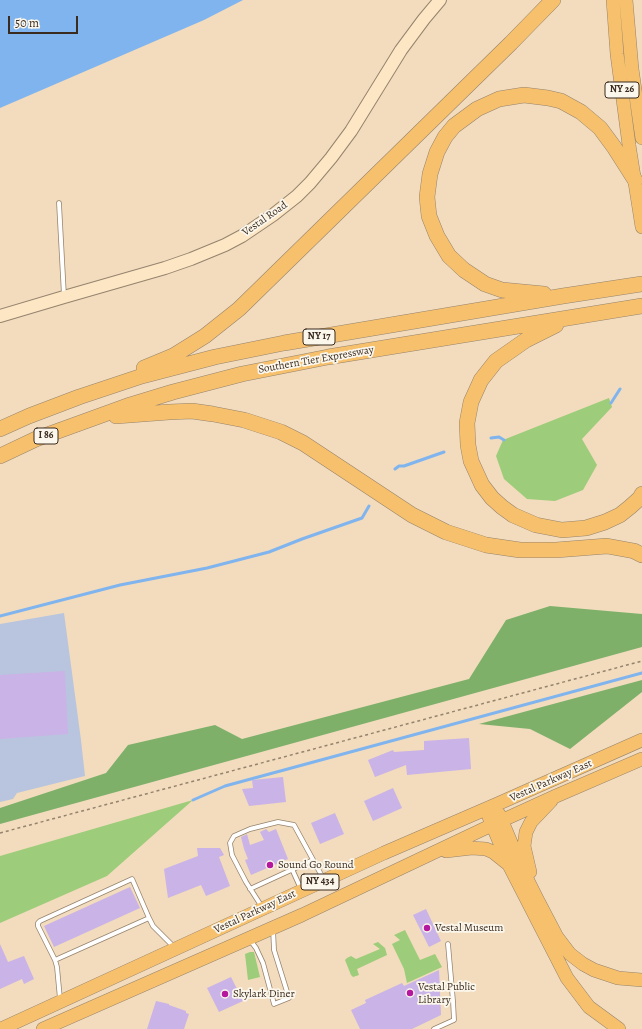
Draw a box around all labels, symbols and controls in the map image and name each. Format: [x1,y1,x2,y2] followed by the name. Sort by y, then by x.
[10,8,80,34] scale bar
[15,15,39,31] text: 50 m
[605,82,639,98] road number: NY 26
[240,199,290,239] street label: Vestal Road
[303,329,335,345] road number: NY 17
[257,343,375,377] street label: Southern Tier Expressway
[34,428,58,444] road number: I 86
[508,757,594,805] street label: Vestal Parkway East
[278,858,354,872] place label: Sound Go Round
[265,860,275,870] marker: Sound Go Round
[301,874,339,890] road number: NY 434
[212,887,298,937] street label: Vestal Parkway East
[435,921,503,935] place label: Vestal Museum
[422,923,432,933] marker: Vestal Museum
[418,980,475,1006] place label: Vestal Public Library
[233,987,295,1001] place label: Skylark Diner
[405,988,415,998] marker: Vestal Public Library
[220,989,230,999] marker: Skylark Diner

